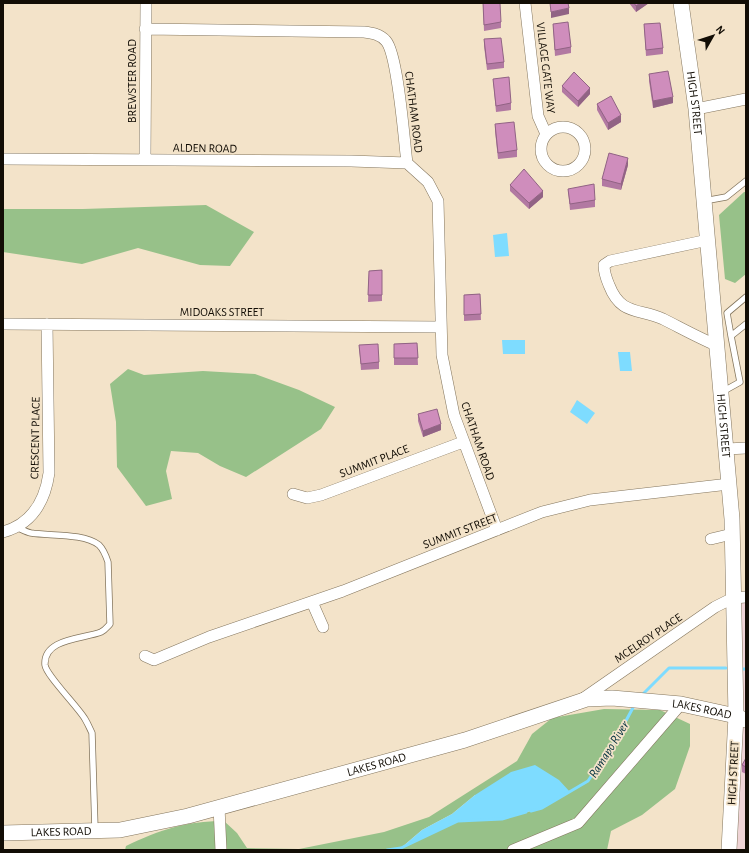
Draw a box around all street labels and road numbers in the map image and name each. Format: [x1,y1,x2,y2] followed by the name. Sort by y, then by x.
[534,22,558,115] street label: VILLAGE GATE WAY
[126,39,138,123] street label: BREWSTER ROAD
[685,70,704,136] street label: HIGH STREET
[403,71,425,154] street label: CHATHAM ROAD
[173,141,238,155] street label: ALDEN ROAD
[180,306,264,318] street label: MIDOAKS STREET
[715,393,733,458] street label: HIGH STREET
[28,397,42,479] street label: CRESCENT PLACE
[459,400,497,482] street label: CHATHAM ROAD
[338,442,410,480] street label: SUMMIT PLACE
[421,511,499,551] street label: SUMMIT STREET
[612,611,684,665] street label: MCELROY PLACE
[671,697,733,721] street label: LAKES ROAD
[725,741,741,805] street label: HIGH STREET
[346,750,408,778] street label: LAKES ROAD
[31,825,92,838] street label: LAKES ROAD

